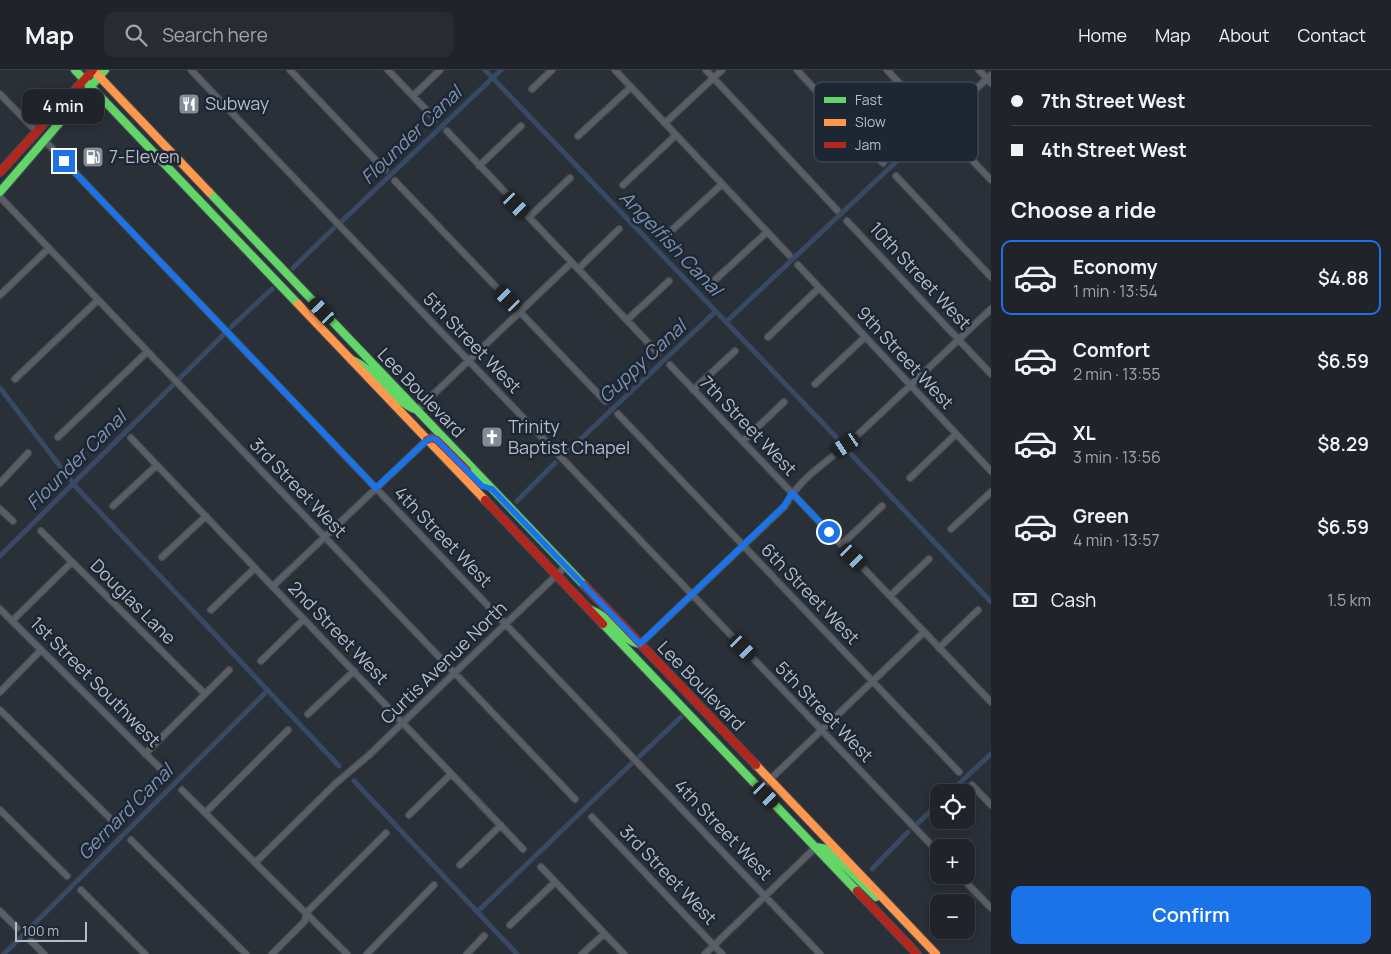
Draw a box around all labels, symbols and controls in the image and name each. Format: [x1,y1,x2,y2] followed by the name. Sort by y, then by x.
[104,12,454,57] search box
[25,18,74,51] text: Map
[122,21,150,49] icon: search
[162,22,268,48] text: Search here
[1078,23,1127,47] text: Home
[1155,23,1191,47] text: Map
[1219,23,1269,47] text: About
[1297,23,1366,47] text: Contact
[355,78,469,190] water label: Flounder Canal
[814,82,978,162] legend
[23,88,105,124] callout: 4 min
[1041,88,1185,114] text: 7th Street West
[855,90,883,109] text: Fast
[205,91,270,115] place label: Subway
[177,92,201,116] restaurant icon: Subway
[42,95,84,117] text: 4 min
[855,112,886,131] text: Slow
[855,135,881,154] text: Jam
[1041,137,1187,163] text: 4th Street West
[109,144,180,168] place label: 7-Eleven
[81,145,105,169] fuel station icon: 7-Eleven
[53,150,75,172] route end
[614,185,730,303] water label: Angelfish Canal
[500,189,531,221] car
[1011,195,1156,225] text: Choose a ride
[865,216,977,334] street label: 10th Street West
[1073,254,1157,280] text: Economy
[1013,255,1058,300] icon: car
[1318,265,1369,291] text: $4.88
[1073,280,1158,302] text: 1 min · 13:54
[492,283,523,315] car
[418,287,527,398] street label: 5th Street West
[306,295,337,327] car
[852,301,960,414] street label: 9th Street West
[593,312,693,408] water label: Guppy Canal
[1073,337,1150,363] text: Comfort
[1013,338,1058,383] icon: car
[373,342,471,442] street label: Lee Boulevard
[1317,348,1369,374] text: $6.59
[1073,363,1161,385] text: 2 min · 13:55
[695,370,802,480] street label: 7th Street West
[20,403,133,516] water label: Flounder Canal
[508,414,630,459] place label: Trinity Baptist Chapel
[1073,420,1096,446] text: XL
[1013,421,1058,466] icon: car
[480,425,504,449] church icon: Trinity Baptist Chapel
[829,430,862,460] car
[1317,431,1369,457] text: $8.29
[245,432,352,542] street label: 3rd Street West
[1073,446,1161,468] text: 3 min · 13:56
[389,481,498,592] street label: 4th Street West
[1073,503,1129,529] text: Green
[1013,504,1058,549] icon: car
[1317,514,1369,540] text: $6.59
[818,521,840,543] route start
[1073,529,1160,551] text: 4 min · 13:57
[756,537,865,649] street label: 6th Street West
[837,541,868,573] car
[86,553,182,649] street label: Douglas Lane
[283,576,394,689] street label: 2nd Street West
[1011,586,1039,614] icon: cash
[1051,587,1096,613] text: Cash
[1327,589,1371,611] text: 1.5 km
[375,596,512,729] street label: Curtis Avenue North
[25,611,166,752] street label: 1st Street Southwest
[727,632,758,664] car
[653,635,751,735] street label: Lee Boulevard
[770,656,879,767] street label: 5th Street West
[71,757,180,866] water label: Gernard Canal
[669,774,778,885] street label: 4th Street West
[750,779,781,811] car
[930,784,975,939] map controls
[930,784,975,829] button: locate
[615,819,722,929] street label: 3rd Street West
[930,839,975,884] button: +
[1011,886,1371,944] button: Confirm
[930,894,975,939] button: −
[15,919,88,942] scale bar
[22,921,59,940] text: 100 m

